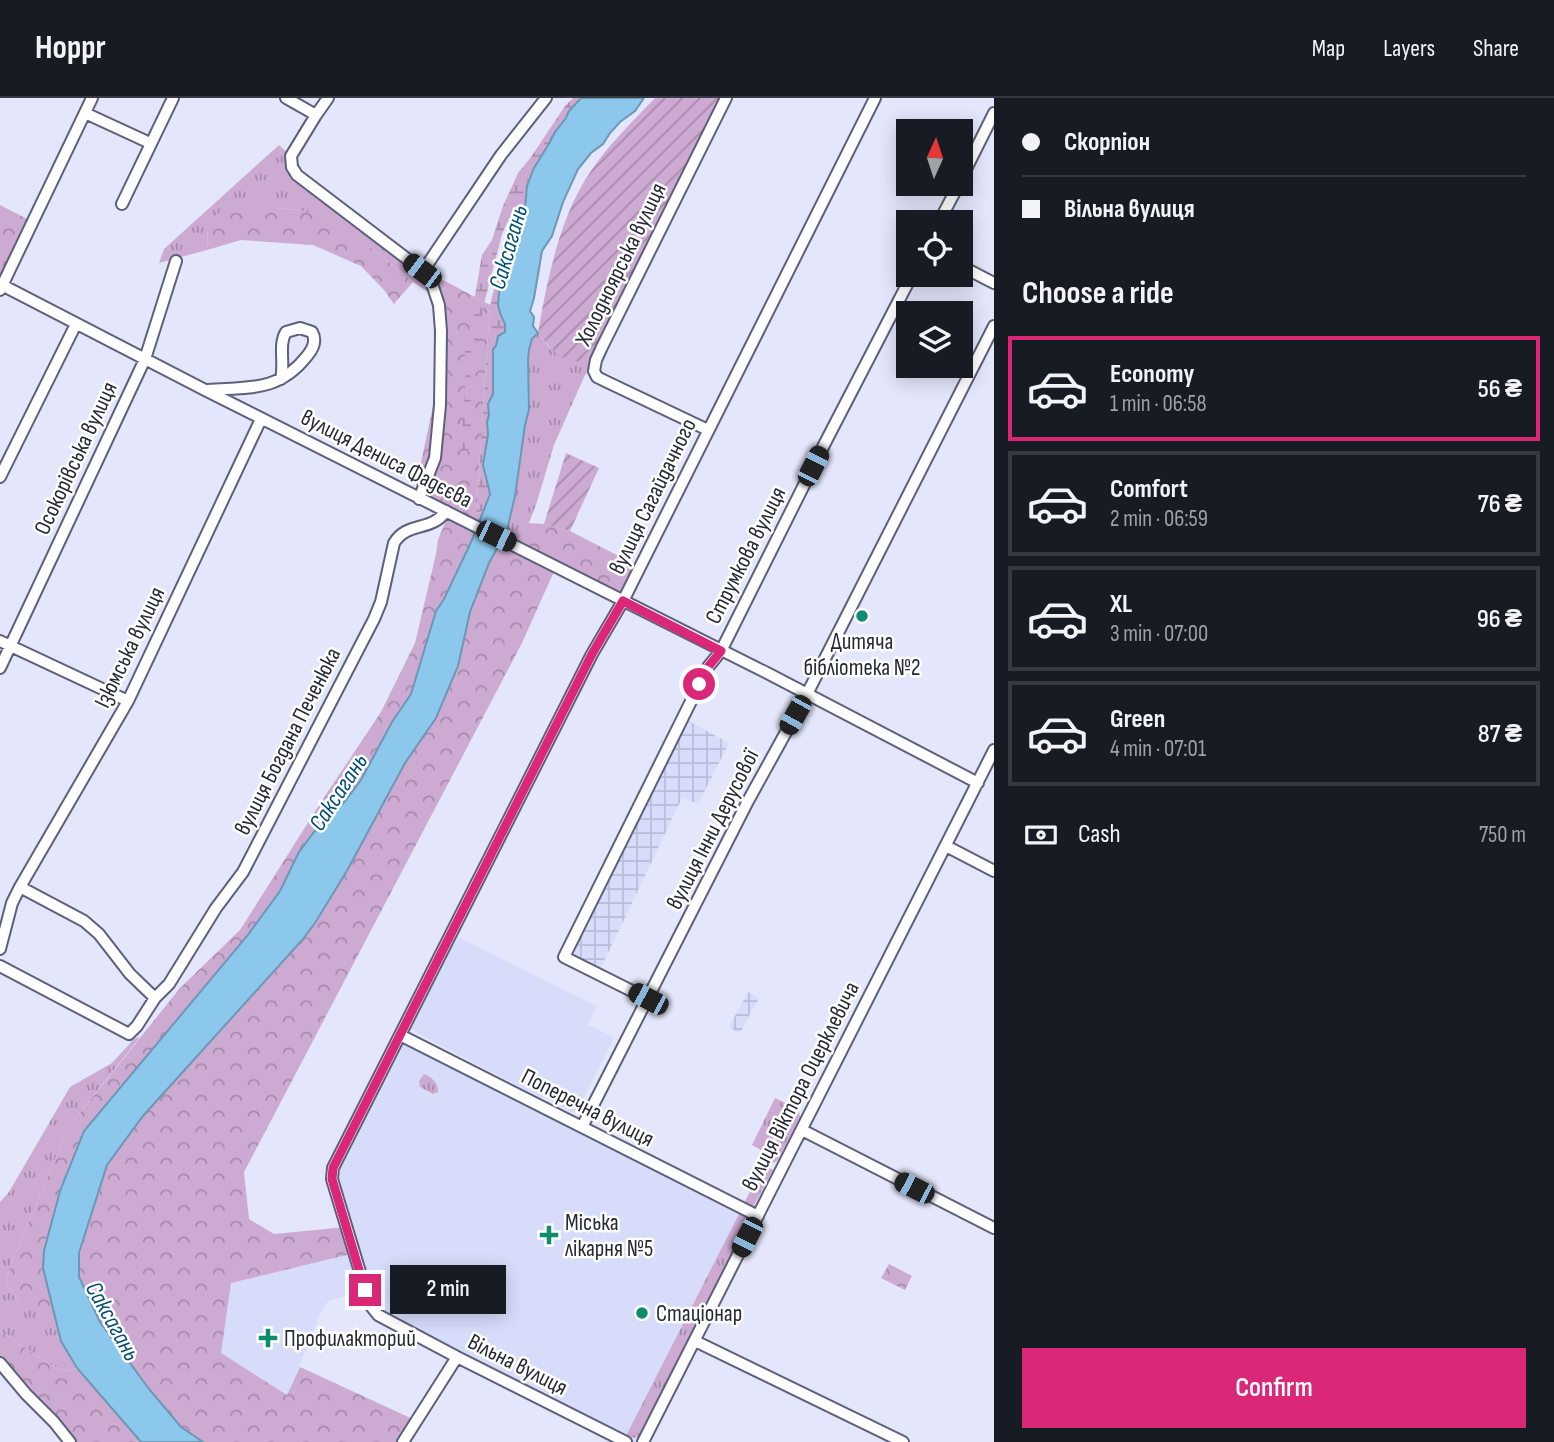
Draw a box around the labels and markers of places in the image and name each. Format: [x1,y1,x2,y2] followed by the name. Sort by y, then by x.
[854,608,870,624] marker: Дитяча бібліотека №2
[803,628,921,682] place label: Дитяча бібліотека №2
[565,1209,653,1263] place label: Міська лікарня №5
[539,1225,559,1245] marker: Міська лікарня №5
[656,1300,742,1328] place label: Стаціонар
[634,1305,650,1321] marker: Стаціонар
[284,1325,416,1353] place label: Профилакторий
[258,1328,278,1348] marker: Профилакторий

